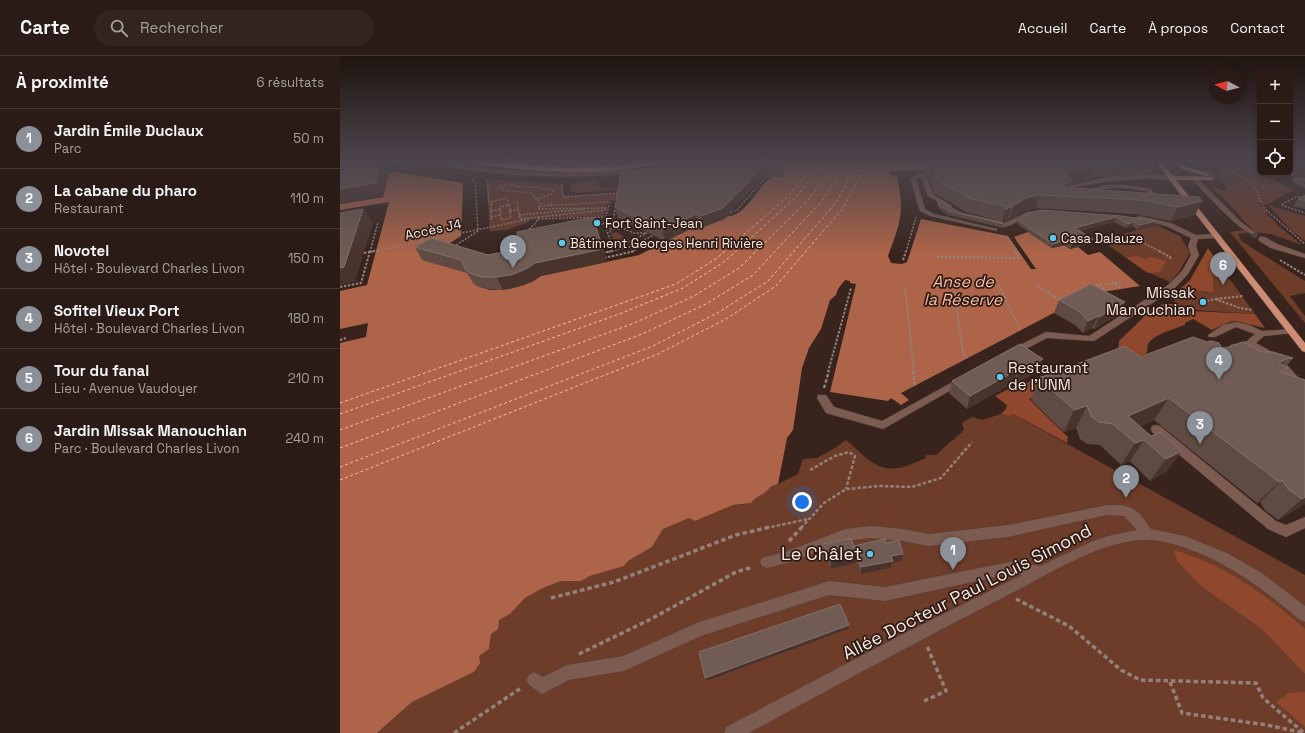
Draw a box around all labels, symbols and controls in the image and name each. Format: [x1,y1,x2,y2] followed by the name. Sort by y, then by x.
[94,10,374,46] search box
[20,15,70,40] text: Carte
[108,17,130,39] icon: search
[140,18,224,37] text: Rechercher
[1018,19,1067,37] text: Accueil
[1089,19,1126,37] text: Carte
[1148,19,1208,37] text: À propos
[1230,19,1285,37] text: Contact
[1209,68,1245,104] north arrow
[1257,68,1293,176] map controls
[1257,68,1293,104] button: +
[16,71,109,93] text: À proximité
[257,74,324,91] text: 6 résultats
[1257,104,1293,140] button: −
[54,121,204,140] text: Jardin Émile Duclaux
[26,130,32,147] text: 1
[293,130,324,147] text: 50 m
[54,140,82,157] text: Parc
[1257,140,1293,176] button: locate
[54,181,197,200] text: La cabane du pharo
[25,190,33,207] text: 2
[290,190,324,207] text: 110 m
[54,200,124,217] text: Restaurant
[403,215,463,244] street label: Accès J4
[605,215,703,232] place label: Fort Saint-Jean
[592,218,602,228] marker: Fort Saint-Jean
[1061,230,1143,247] place label: Casa Dalauze
[1048,233,1058,243] marker: Casa Dalauze
[500,235,526,268] pin: 5
[570,235,763,252] place label: Bâtiment Georges Henri Rivière
[557,238,567,248] marker: Bâtiment Georges Henri Rivière
[54,241,109,260] text: Novotel
[25,250,33,267] text: 3
[288,250,324,267] text: 150 m
[1210,252,1236,285] pin: 6
[54,260,245,277] text: Hôtel · Boulevard Charles Livon
[924,271,1003,310] water label: Anse de la Réserve
[1106,283,1195,319] place label: Missak Manouchian
[1198,297,1208,307] marker: Missak Manouchian
[54,301,180,320] text: Sofitel Vieux Port
[25,310,33,327] text: 4
[288,310,324,327] text: 180 m
[54,320,245,337] text: Hôtel · Boulevard Charles Livon
[1206,347,1232,380] pin: 4
[1008,358,1089,394] place label: Restaurant de l'UNM
[54,361,149,380] text: Tour du fanal
[25,370,33,387] text: 5
[288,370,324,387] text: 210 m
[995,372,1005,382] marker: Restaurant de l'UNM
[54,380,198,397] text: Lieu · Avenue Vaudoyer
[1187,411,1213,444] pin: 3
[54,421,247,440] text: Jardin Missak Manouchian
[25,430,33,447] text: 6
[286,430,324,447] text: 240 m
[54,440,239,457] text: Parc · Boulevard Charles Livon
[1113,465,1139,498] pin: 2
[792,492,812,512] your location
[838,519,1095,665] street label: Allée Docteur Paul Louis Simond
[940,537,966,570] pin: 1
[781,542,862,565] place label: Le Châlet
[865,549,875,559] marker: Le Châlet

